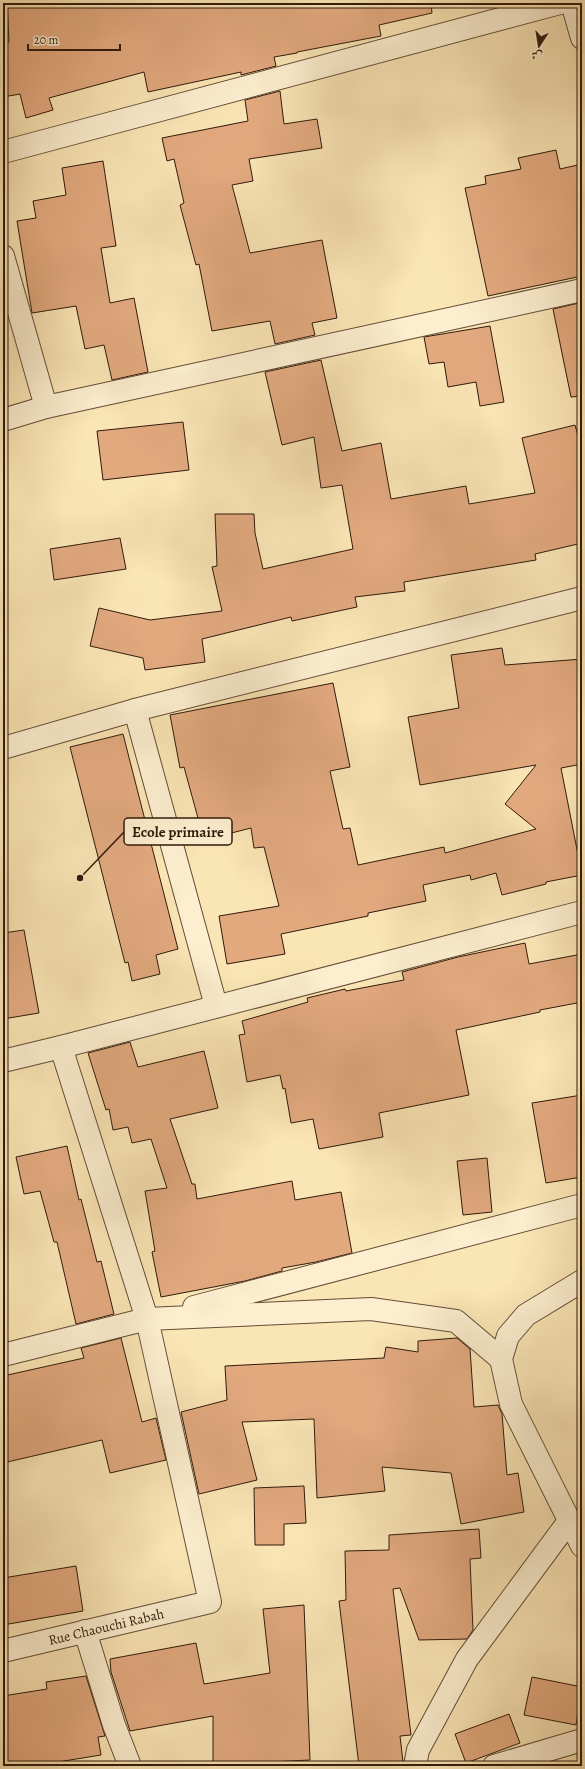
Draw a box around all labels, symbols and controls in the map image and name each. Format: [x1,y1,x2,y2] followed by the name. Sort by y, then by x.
[28,26,120,52] scale bar
[519,26,559,66] north arrow
[34,32,58,48] text: 20 m
[530,47,544,64] text: ش
[124,818,232,845] callout: Ecole primaire
[132,822,224,842] text: Ecole primaire
[46,1604,166,1649] street label: Rue Chaouchi Rabah

